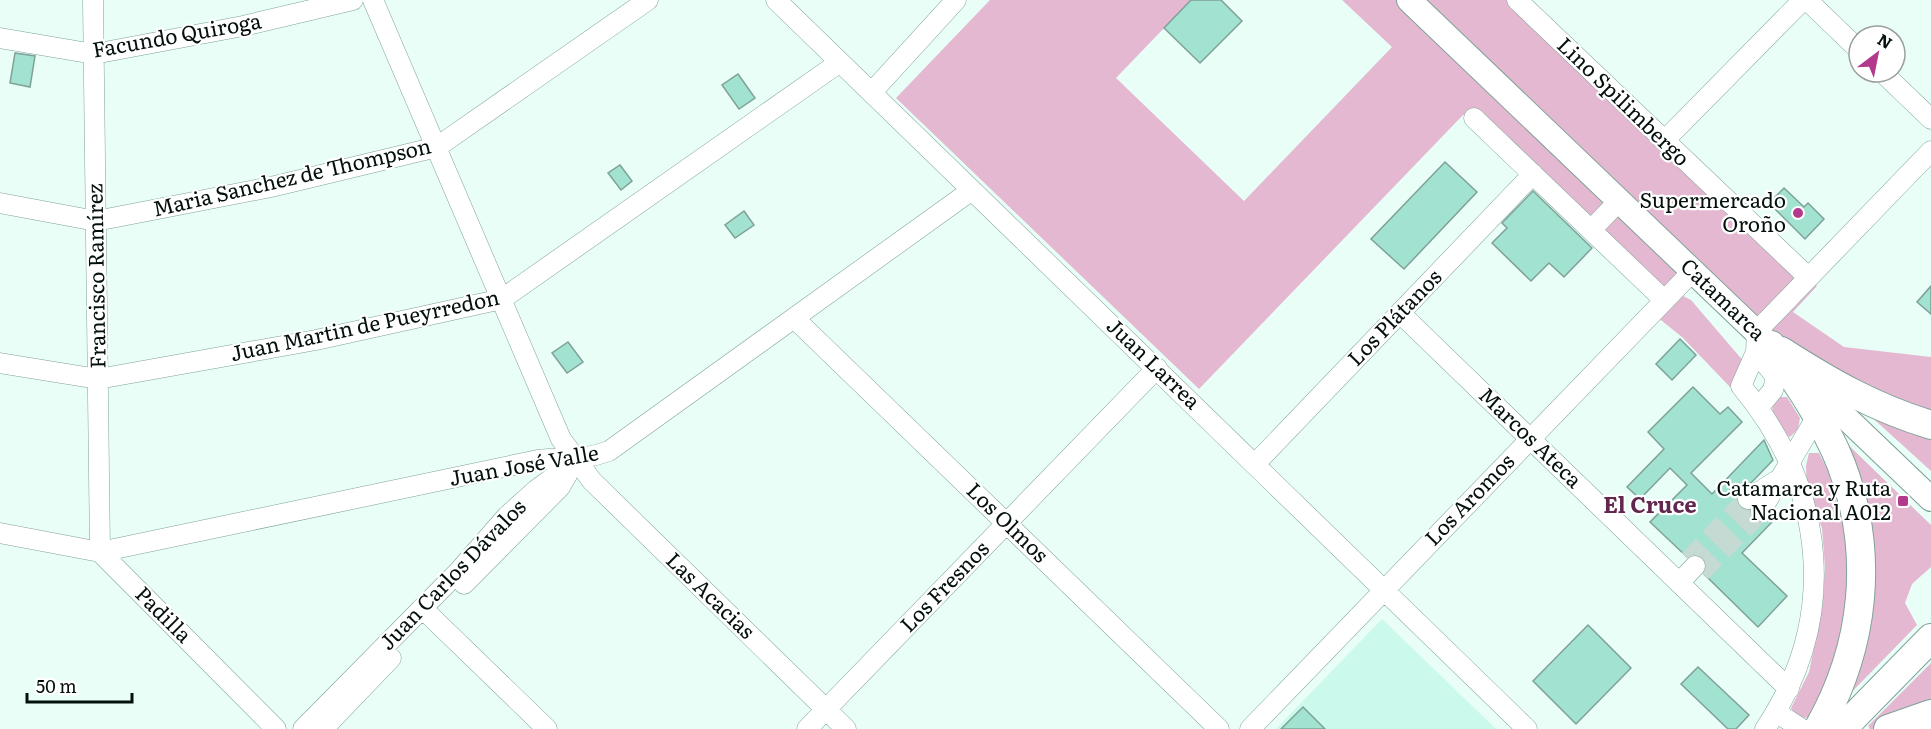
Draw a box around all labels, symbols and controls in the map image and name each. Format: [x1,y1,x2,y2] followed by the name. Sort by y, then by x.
[90,3,264,64] street label: Facundo Quiroga
[1847,24,1907,84] north arrow
[1873,27,1898,54] text: N
[1551,29,1698,172] street label: Lino Spilimbergo
[149,128,434,223] street label: Maria Sanchez de Thompson
[77,183,112,369] street label: Francisco Ramírez
[1639,183,1786,238] place label: Supermercado Oroño
[1791,206,1805,220] marker: Supermercado Oroño
[1675,250,1775,347] street label: Catamarca
[1339,261,1447,372] street label: Los Plátanos
[227,280,502,367] street label: Juan Martin de Pueyrredon
[1101,309,1209,415] street label: Juan Larrea
[1473,379,1591,494] street label: Marcos Ateca
[446,435,601,492] street label: Juan José Valle
[1416,445,1520,551] street label: Los Aromos
[1716,471,1892,526] place label: Catamarca y Ruta Nacional A012
[961,474,1057,568] street label: Los Olmos
[1603,487,1697,520] district label: El Cruce
[371,491,532,656] street label: Juan Carlos Dávalos
[1896,494,1910,508] marker: Catamarca y Ruta Nacional A012
[892,533,995,638] street label: Los Fresnos
[660,544,763,645] street label: Las Acacias
[129,578,201,649] street label: Padilla
[27,666,132,704] scale bar
[36,672,77,699] text: 50 m

